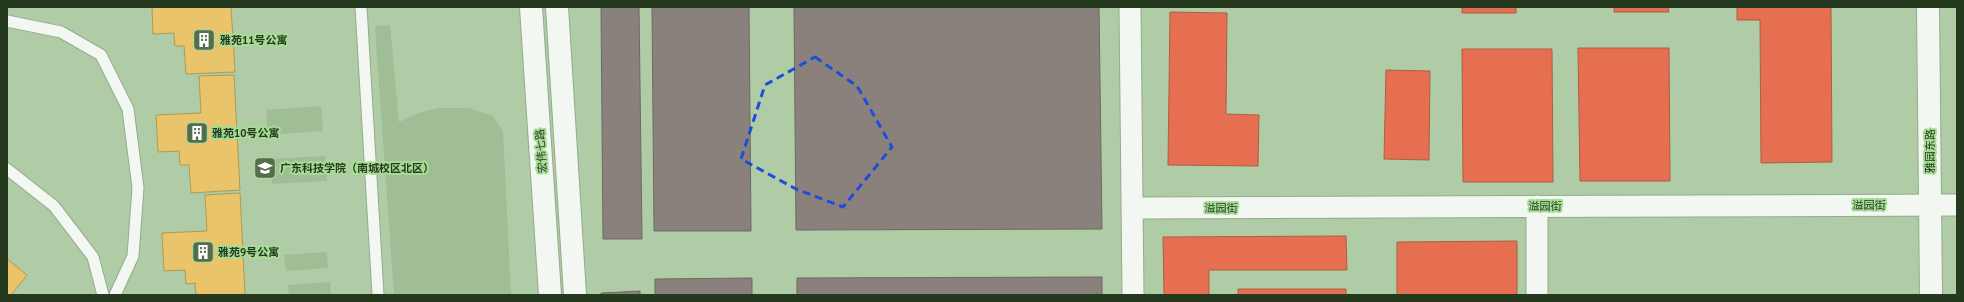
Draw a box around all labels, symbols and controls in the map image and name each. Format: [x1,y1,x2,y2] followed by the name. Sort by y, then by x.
[191,27,217,53] building icon: 雅苑11号公寓
[220,33,287,47] place label: 雅苑11号公寓
[184,120,210,146] building icon: 雅苑10号公寓
[212,126,279,140] place label: 雅苑10号公寓
[532,129,550,173] street label: 宏伟七路
[1923,129,1937,173] street label: 雅园东路
[252,155,278,181] school or university icon: 广东科技学院（南城校区北区）
[280,161,434,175] place label: 广东科技学院（南城校区北区）
[1853,198,1886,212] street label: 溢园街
[1529,199,1562,213] street label: 溢园街
[1205,201,1238,215] street label: 溢园街
[190,239,216,265] building icon: 雅苑9号公寓
[218,245,279,259] place label: 雅苑9号公寓

